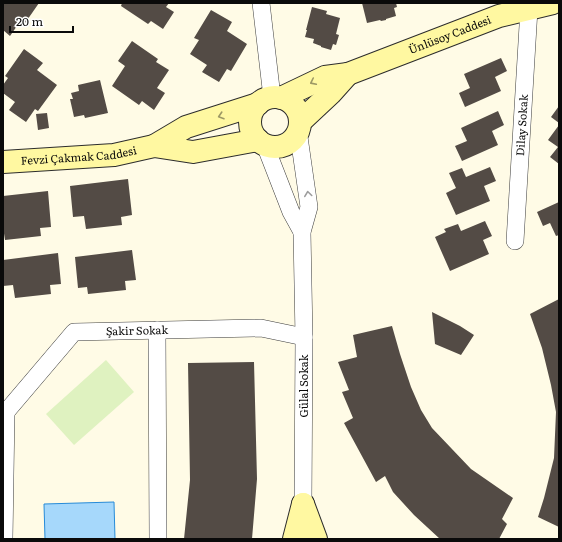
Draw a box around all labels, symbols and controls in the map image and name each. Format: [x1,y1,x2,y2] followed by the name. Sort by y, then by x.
[10,8,73,34] scale bar
[406,11,493,57] street label: Ünlüsoy Caddesi
[16,12,43,30] text: 20 m
[310,77,318,85] one-way arrow
[511,93,531,157] street label: Dilay Sokak
[217,111,224,119] one-way arrow
[20,141,138,168] street label: Fevzi Çakmak Caddesi
[304,191,313,197] one-way arrow
[106,321,169,338] street label: Şakir Sokak
[295,354,311,417] street label: Gülal Sokak

